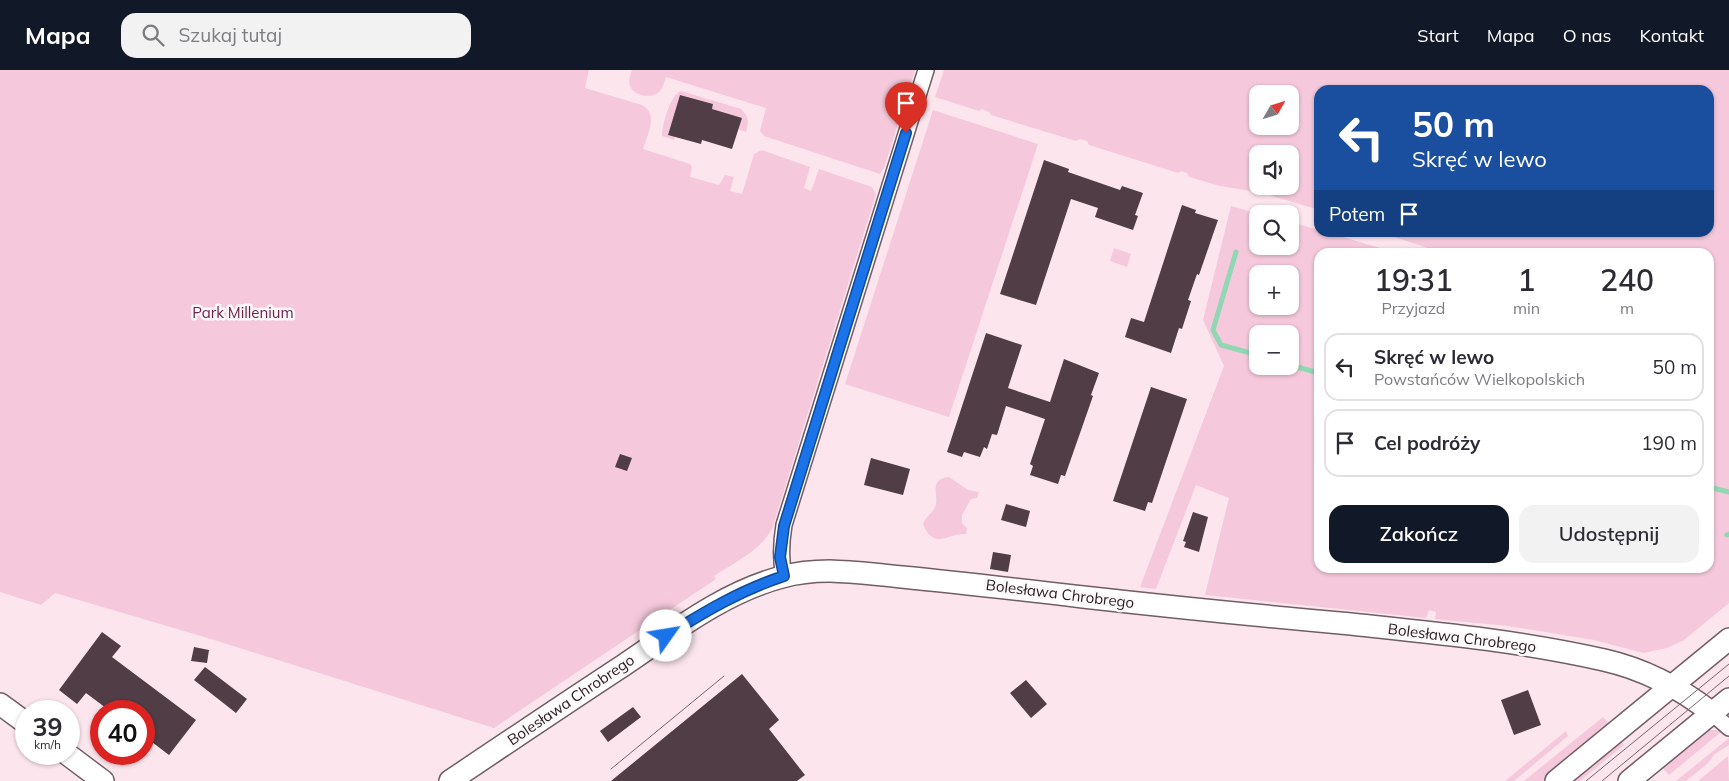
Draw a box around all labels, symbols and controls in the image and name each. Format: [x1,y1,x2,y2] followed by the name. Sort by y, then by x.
[121,13,471,58] search box
[25,20,91,50] text: Mapa
[139,21,167,49] icon: search
[179,23,282,47] text: Szukaj tutaj
[1417,24,1459,47] text: Start
[1487,24,1535,47] text: Mapa
[1563,24,1612,47] text: O nas
[1640,24,1704,47] text: Kontakt
[885,82,927,133] pin
[1249,85,1299,135] north arrow
[1249,85,1299,375] map controls
[892,89,920,117] icon: arrive
[1412,102,1495,146] text: 50 m
[1329,105,1394,170] icon: left
[1249,145,1299,195] button: sound
[1412,145,1547,173] text: Skręć w lewo
[1395,200,1423,228] icon: arrive
[1329,202,1385,226] text: Potem
[1249,205,1299,255] button: search
[1374,261,1453,299] text: 19:31
[1518,261,1536,299] text: 1
[1600,261,1654,299] text: 240
[1249,265,1299,315] button: +
[1381,298,1445,318] text: Przyjazd
[1513,298,1540,318] text: min
[1620,298,1634,318] text: m
[192,303,294,322] park label: Park Millenium
[1249,325,1299,375] button: −
[1374,345,1494,369] text: Skręć w lewo
[1331,353,1359,381] icon: left
[1653,355,1697,379] text: 50 m
[1374,369,1585,389] text: Powstańców Wielkopolskich
[1331,429,1359,457] icon: arrive
[1374,431,1480,455] text: Cel podróży
[1641,431,1697,455] text: 190 m
[1329,505,1509,563] button: Zakończ
[1519,505,1699,563] button: Udostępnij
[985,575,1135,612] street label: Bolesława Chrobrego
[639,609,691,661] position arrow
[1387,619,1537,656] street label: Bolesława Chrobrego
[504,650,638,749] street label: Bolesława Chrobrego
[90,700,155,765] speed limit sign: 40
[32,711,63,742] text: 39
[34,737,61,752] text: km/h

